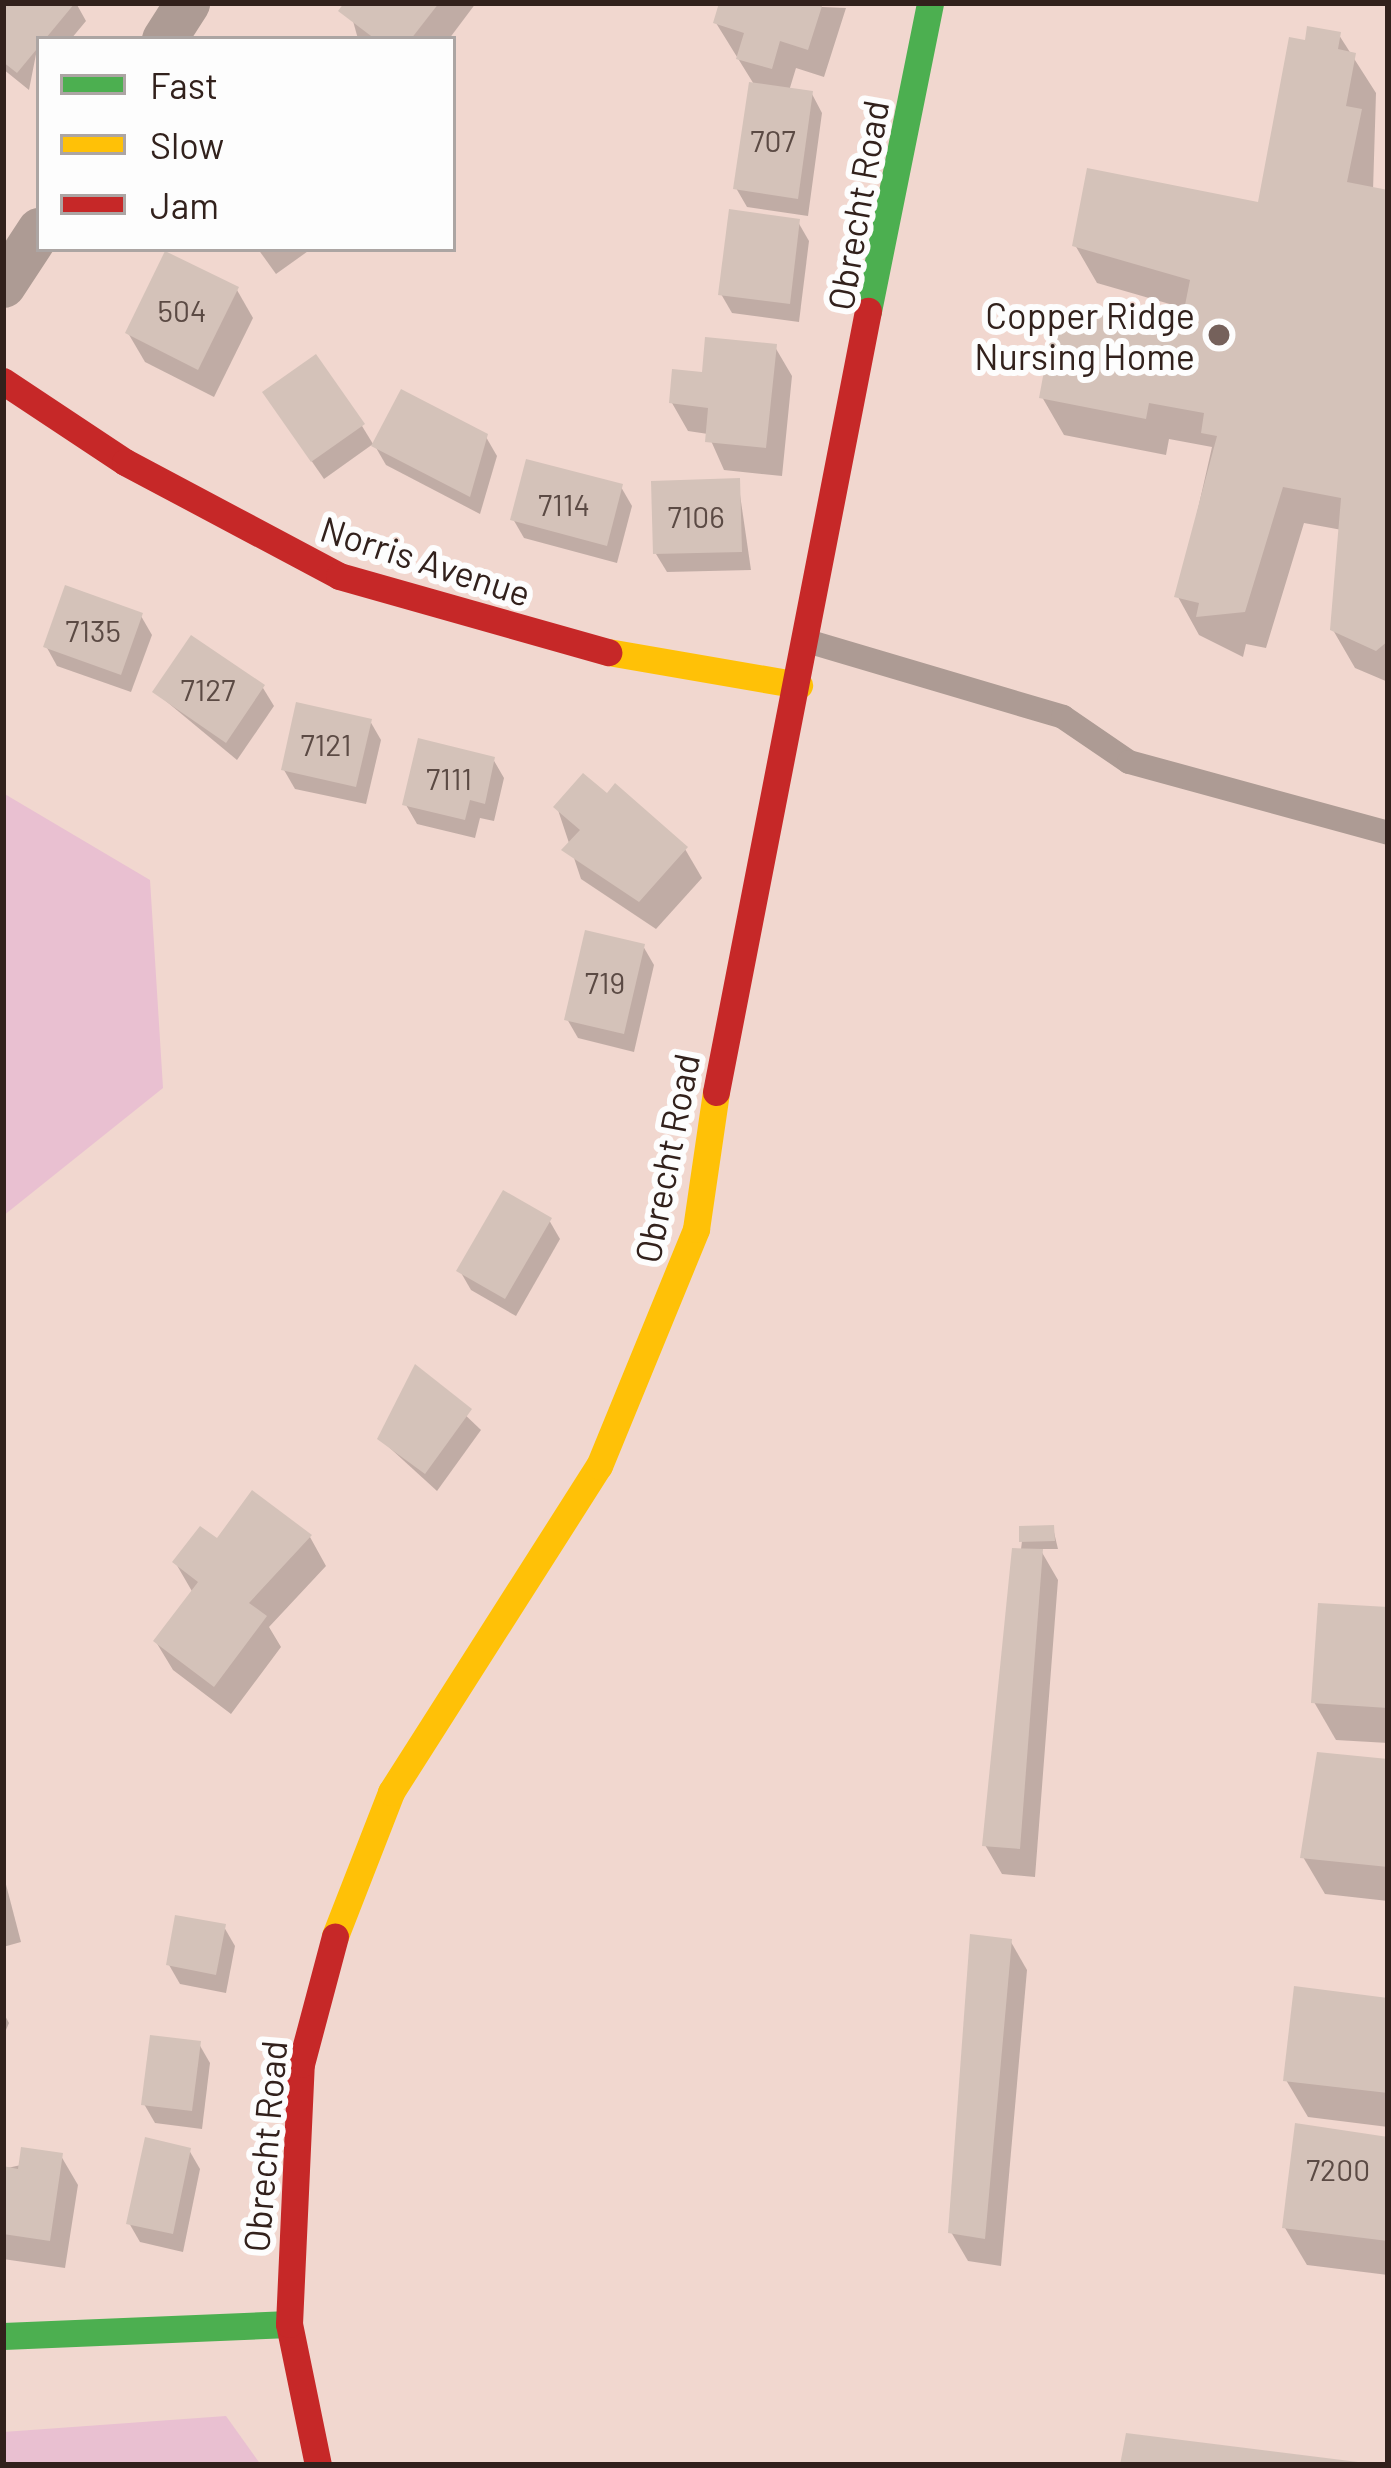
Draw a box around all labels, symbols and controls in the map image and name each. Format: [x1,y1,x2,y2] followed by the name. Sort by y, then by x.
[36,36,456,252] legend
[150,63,218,106] text: Fast
[817,97,897,313] street label: Obrecht Road
[750,122,796,158] house number: 707
[150,123,224,166] text: Slow
[150,183,219,226] text: Jam
[158,292,206,328] house number: 504
[974,292,1195,377] place label: Copper Ridge Nursing Home
[1206,322,1232,348] marker: Copper Ridge Nursing Home
[538,486,590,522] house number: 7114
[667,498,725,534] house number: 7106
[316,506,536,614] street label: Norris Avenue
[65,612,121,648] house number: 7135
[180,671,236,707] house number: 7127
[301,726,351,762] house number: 7121
[426,760,472,796] house number: 7111
[585,964,625,1000] house number: 719
[625,1050,707,1266] street label: Obrecht Road
[233,2038,295,2254] street label: Obrecht Road
[1306,2151,1370,2187] house number: 7200

